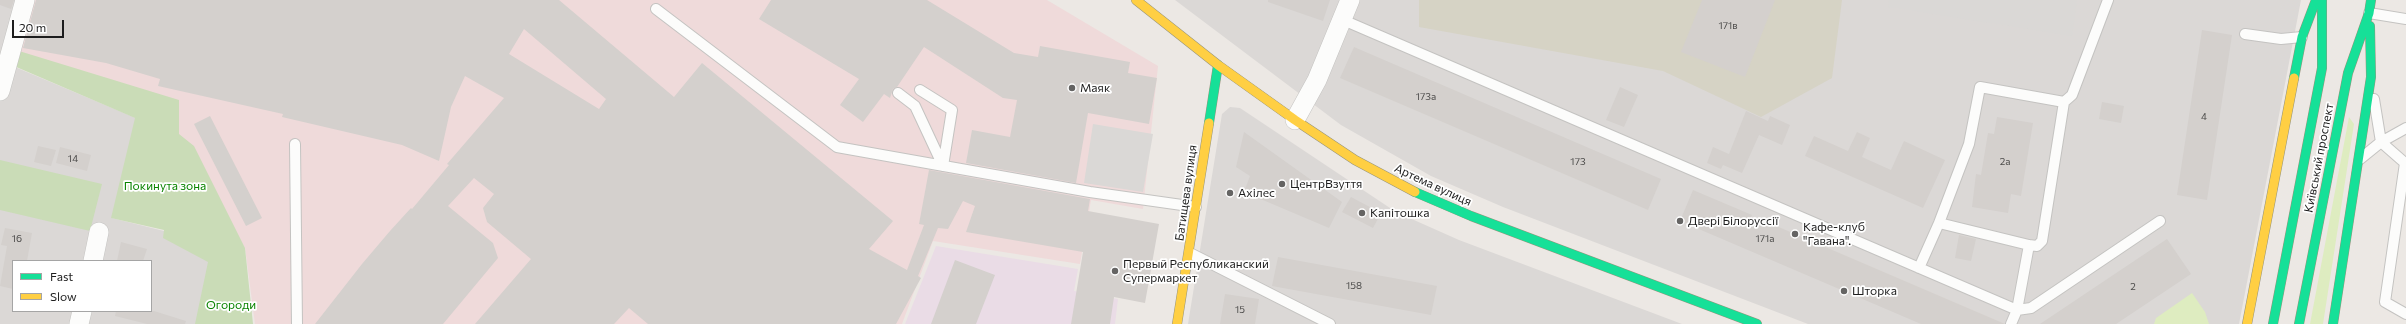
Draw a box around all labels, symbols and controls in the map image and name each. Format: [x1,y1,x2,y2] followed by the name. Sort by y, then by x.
[14,12,66,38] scale bar
[19,20,46,34] text: 20 m
[1718,20,1738,32] house number: 171в
[1080,81,1110,95] place label: Маяк
[1067,83,1077,93] marker: Маяк
[1416,91,1436,103] house number: 173а
[2301,102,2337,214] street label: Київський проспект
[2201,111,2207,123] house number: 4
[1172,144,1200,242] street label: Батищева вулиця
[68,153,78,165] house number: 14
[1570,156,1586,168] house number: 173
[2000,156,2010,168] house number: 2а
[1392,161,1474,209] street label: Артема вулиця
[1290,177,1362,191] place label: ЦентрВзуття
[124,179,206,193] park label: Покинута зона
[1277,179,1287,189] marker: ЦентрВзуття
[1238,186,1275,200] place label: Ахілес
[1225,188,1235,198] marker: Ахілес
[1370,206,1430,220] place label: Капітошка
[1357,208,1367,218] marker: Капітошка
[1688,214,1778,228] place label: Двері Білоруссії
[1675,216,1685,226] marker: Двері Білоруссії
[1803,220,1865,248] place label: Кафе-клуб "Гавана".
[1790,229,1800,239] marker: Кафе-клуб "Гавана".
[12,233,22,245] house number: 16
[1755,233,1775,245] house number: 171а
[1123,257,1269,285] place label: Первый Республиканский Супермаркет
[12,260,152,312] legend
[1110,266,1120,276] marker: Первый Республиканский Супермаркет
[50,269,73,283] text: Fast
[1346,280,1362,292] house number: 158
[2130,281,2136,293] house number: 2
[1852,284,1897,298] place label: Шторка
[1839,286,1849,296] marker: Шторка
[50,289,77,303] text: Slow
[206,298,256,312] park label: Огороди
[1235,304,1245,316] house number: 15

